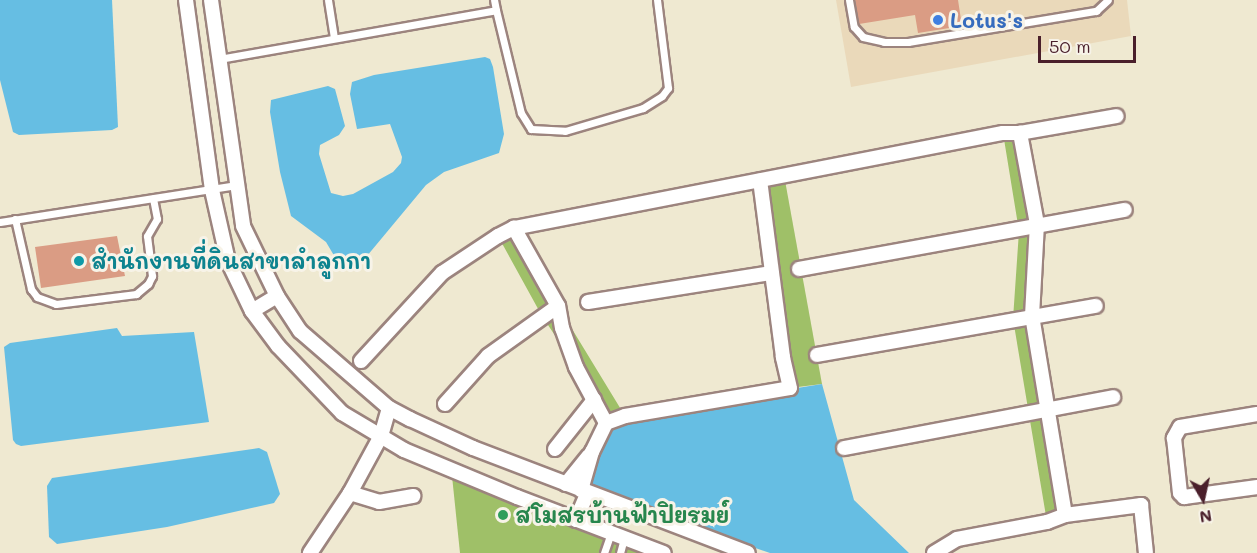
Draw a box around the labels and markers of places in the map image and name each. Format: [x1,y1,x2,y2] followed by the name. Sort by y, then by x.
[950,7,1023,33] place label: Lotus's
[931,13,945,27] marker: Lotus's
[91,248,371,274] place label: สำนักงานที่ดินสาขาลำลูกกา
[72,254,86,268] marker: สำนักงานที่ดินสาขาลำลูกกา
[515,502,729,528] place label: สโมสรบ้านฟ้าปิยรมย์
[496,508,510,522] marker: สโมสรบ้านฟ้าปิยรมย์

